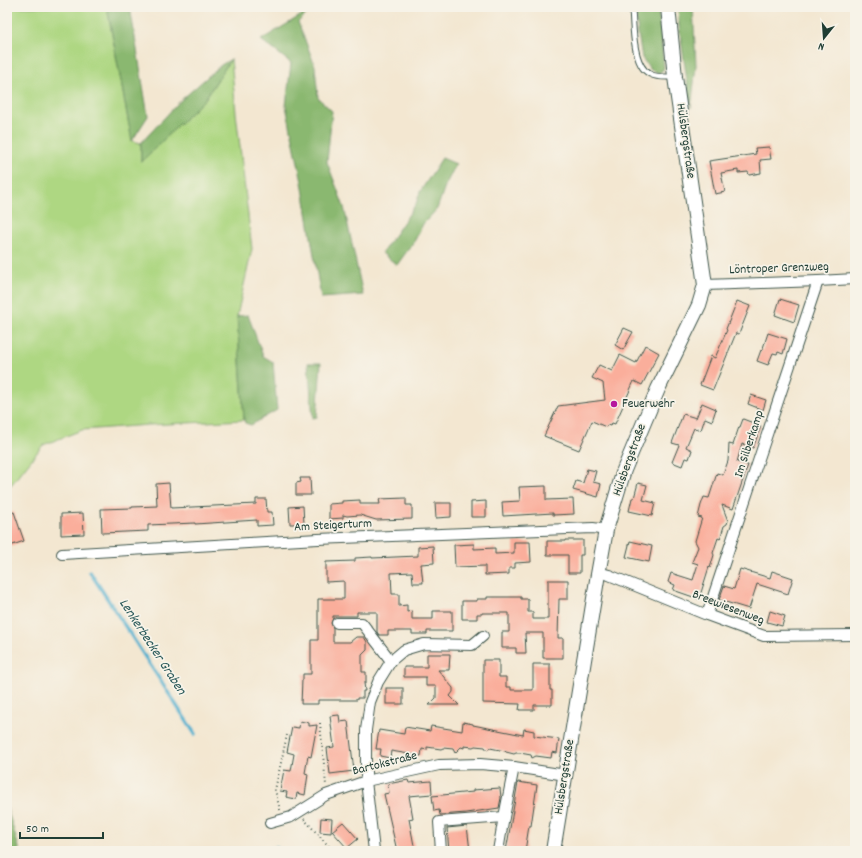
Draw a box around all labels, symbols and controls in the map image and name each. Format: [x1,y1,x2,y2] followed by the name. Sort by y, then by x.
[804,18,844,58] north arrow
[816,37,827,54] text: N
[670,102,700,180] street label: Hülsbergstraße
[729,258,830,280] street label: Löntroper Grenzweg
[622,395,675,414] place label: Feuerwehr
[609,399,619,409] marker: Feuerwehr
[730,408,770,480] street label: Im Silberkamp
[608,421,652,499] street label: Hülsbergstraße
[294,514,373,538] street label: Am Steigerturm
[689,586,767,631] street label: Breewiesenweg
[113,595,191,699] water label: Lenkerbecker Graben
[550,738,580,816] street label: Hülsbergstraße
[351,747,420,781] street label: Bartokstraße
[20,814,103,840] scale bar
[26,821,49,838] text: 50 m

